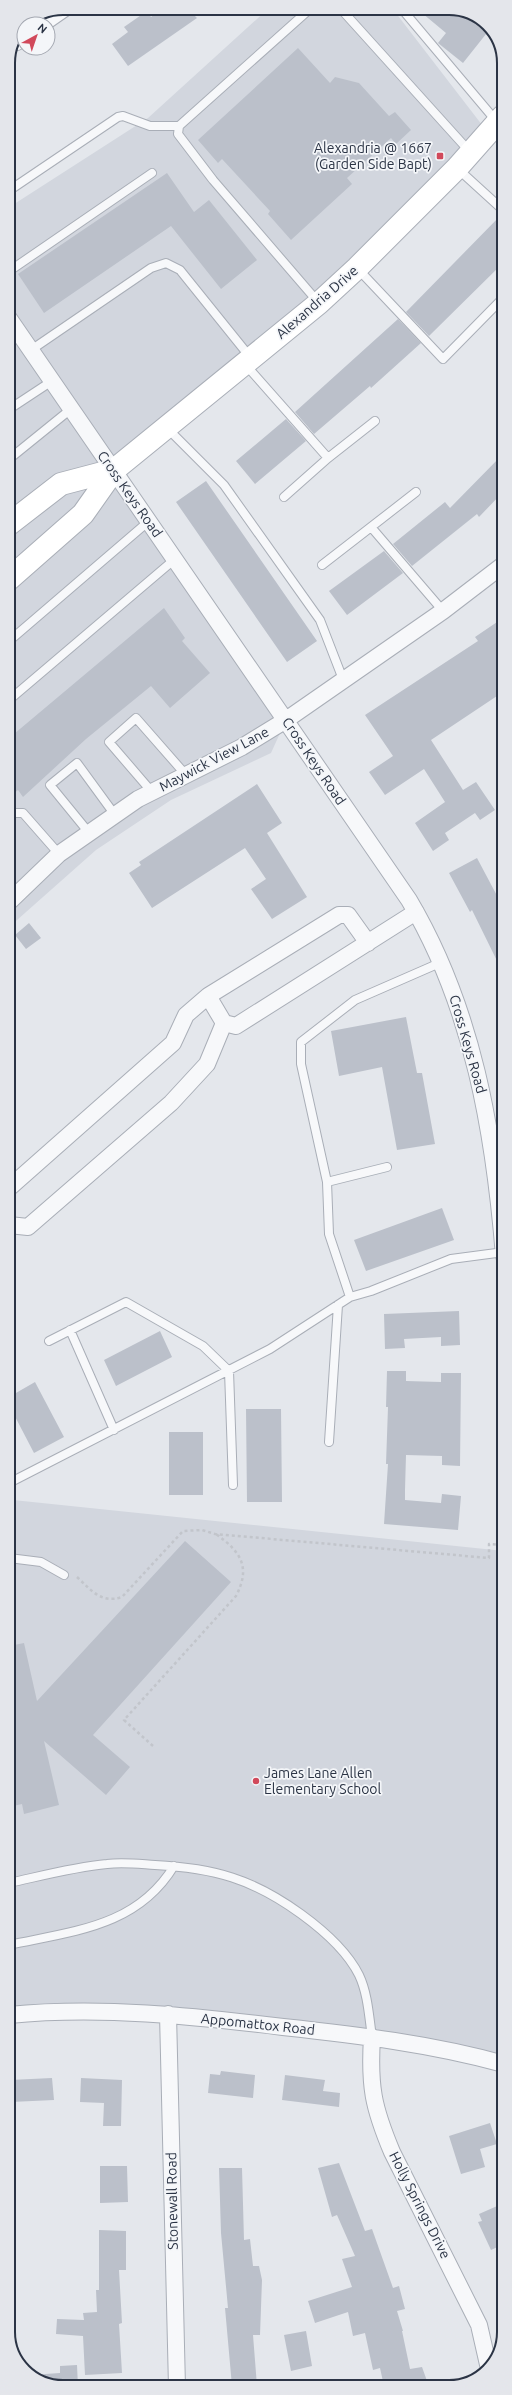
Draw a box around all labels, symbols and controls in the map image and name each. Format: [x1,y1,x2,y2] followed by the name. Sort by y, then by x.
[16,16,56,56] north arrow
[35,21,49,36] text: N
[314,140,432,172] place label: Alexandria @ 1667 (Garden Side Bapt)
[435,151,445,161] marker: Alexandria @ 1667 (Garden Side Bapt)
[273,262,361,342] street label: Alexandria Drive
[94,448,166,540] street label: Cross Keys Road
[279,714,349,808] street label: Cross Keys Road
[156,723,272,795] street label: Maywick View Lane
[446,993,490,1095] street label: Cross Keys Road
[264,1765,382,1797] place label: James Lane Allen Elementary School
[251,1776,261,1786] marker: James Lane Allen Elementary School
[200,2010,316,2038] street label: Appomattox Road
[386,2149,454,2261] street label: Holly Springs Drive
[163,2152,181,2250] street label: Stonewall Road

